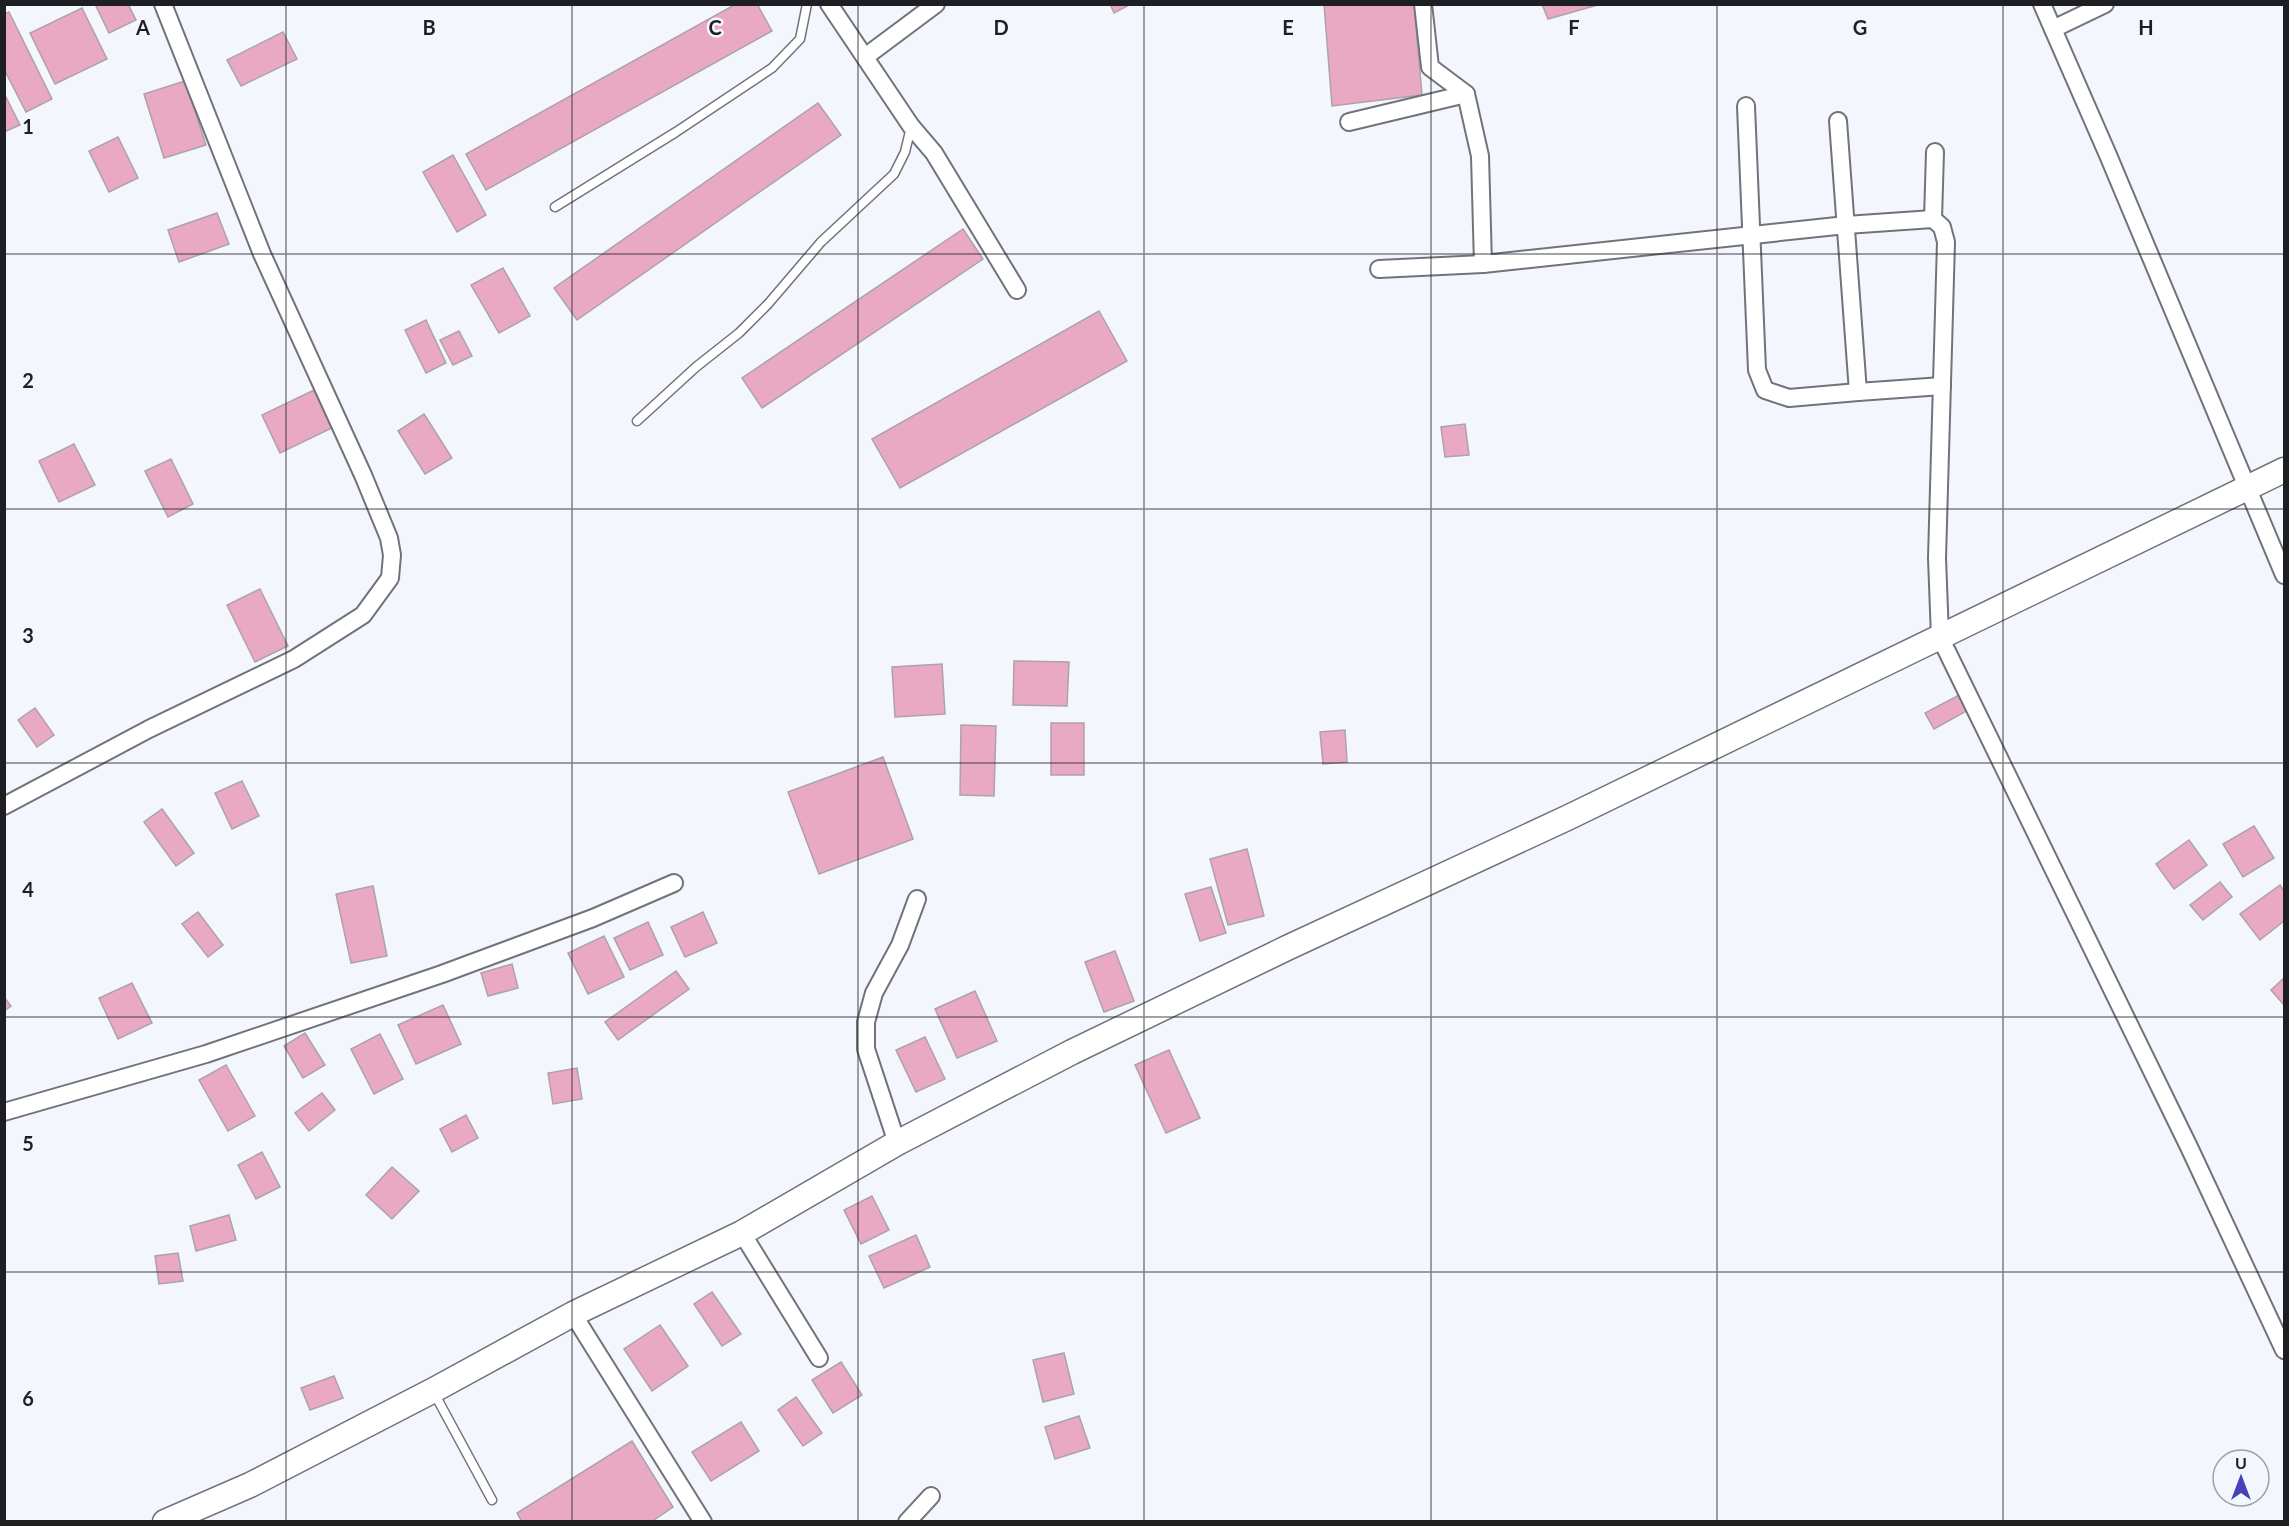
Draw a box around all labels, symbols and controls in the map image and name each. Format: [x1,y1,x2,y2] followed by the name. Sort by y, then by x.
[135,15,150,39] text: A
[422,15,436,39] text: B
[708,15,722,39] text: C
[993,15,1009,39] text: D
[1282,15,1294,39] text: E
[1568,15,1580,39] text: F
[1853,15,1867,39] text: G
[2138,15,2154,39] text: H
[22,114,34,138] text: 1
[22,368,34,392] text: 2
[22,623,34,647] text: 3
[22,877,34,901] text: 4
[22,1131,34,1155] text: 5
[22,1386,34,1410] text: 6
[2211,1448,2271,1508] north arrow
[2235,1453,2247,1472] text: U

